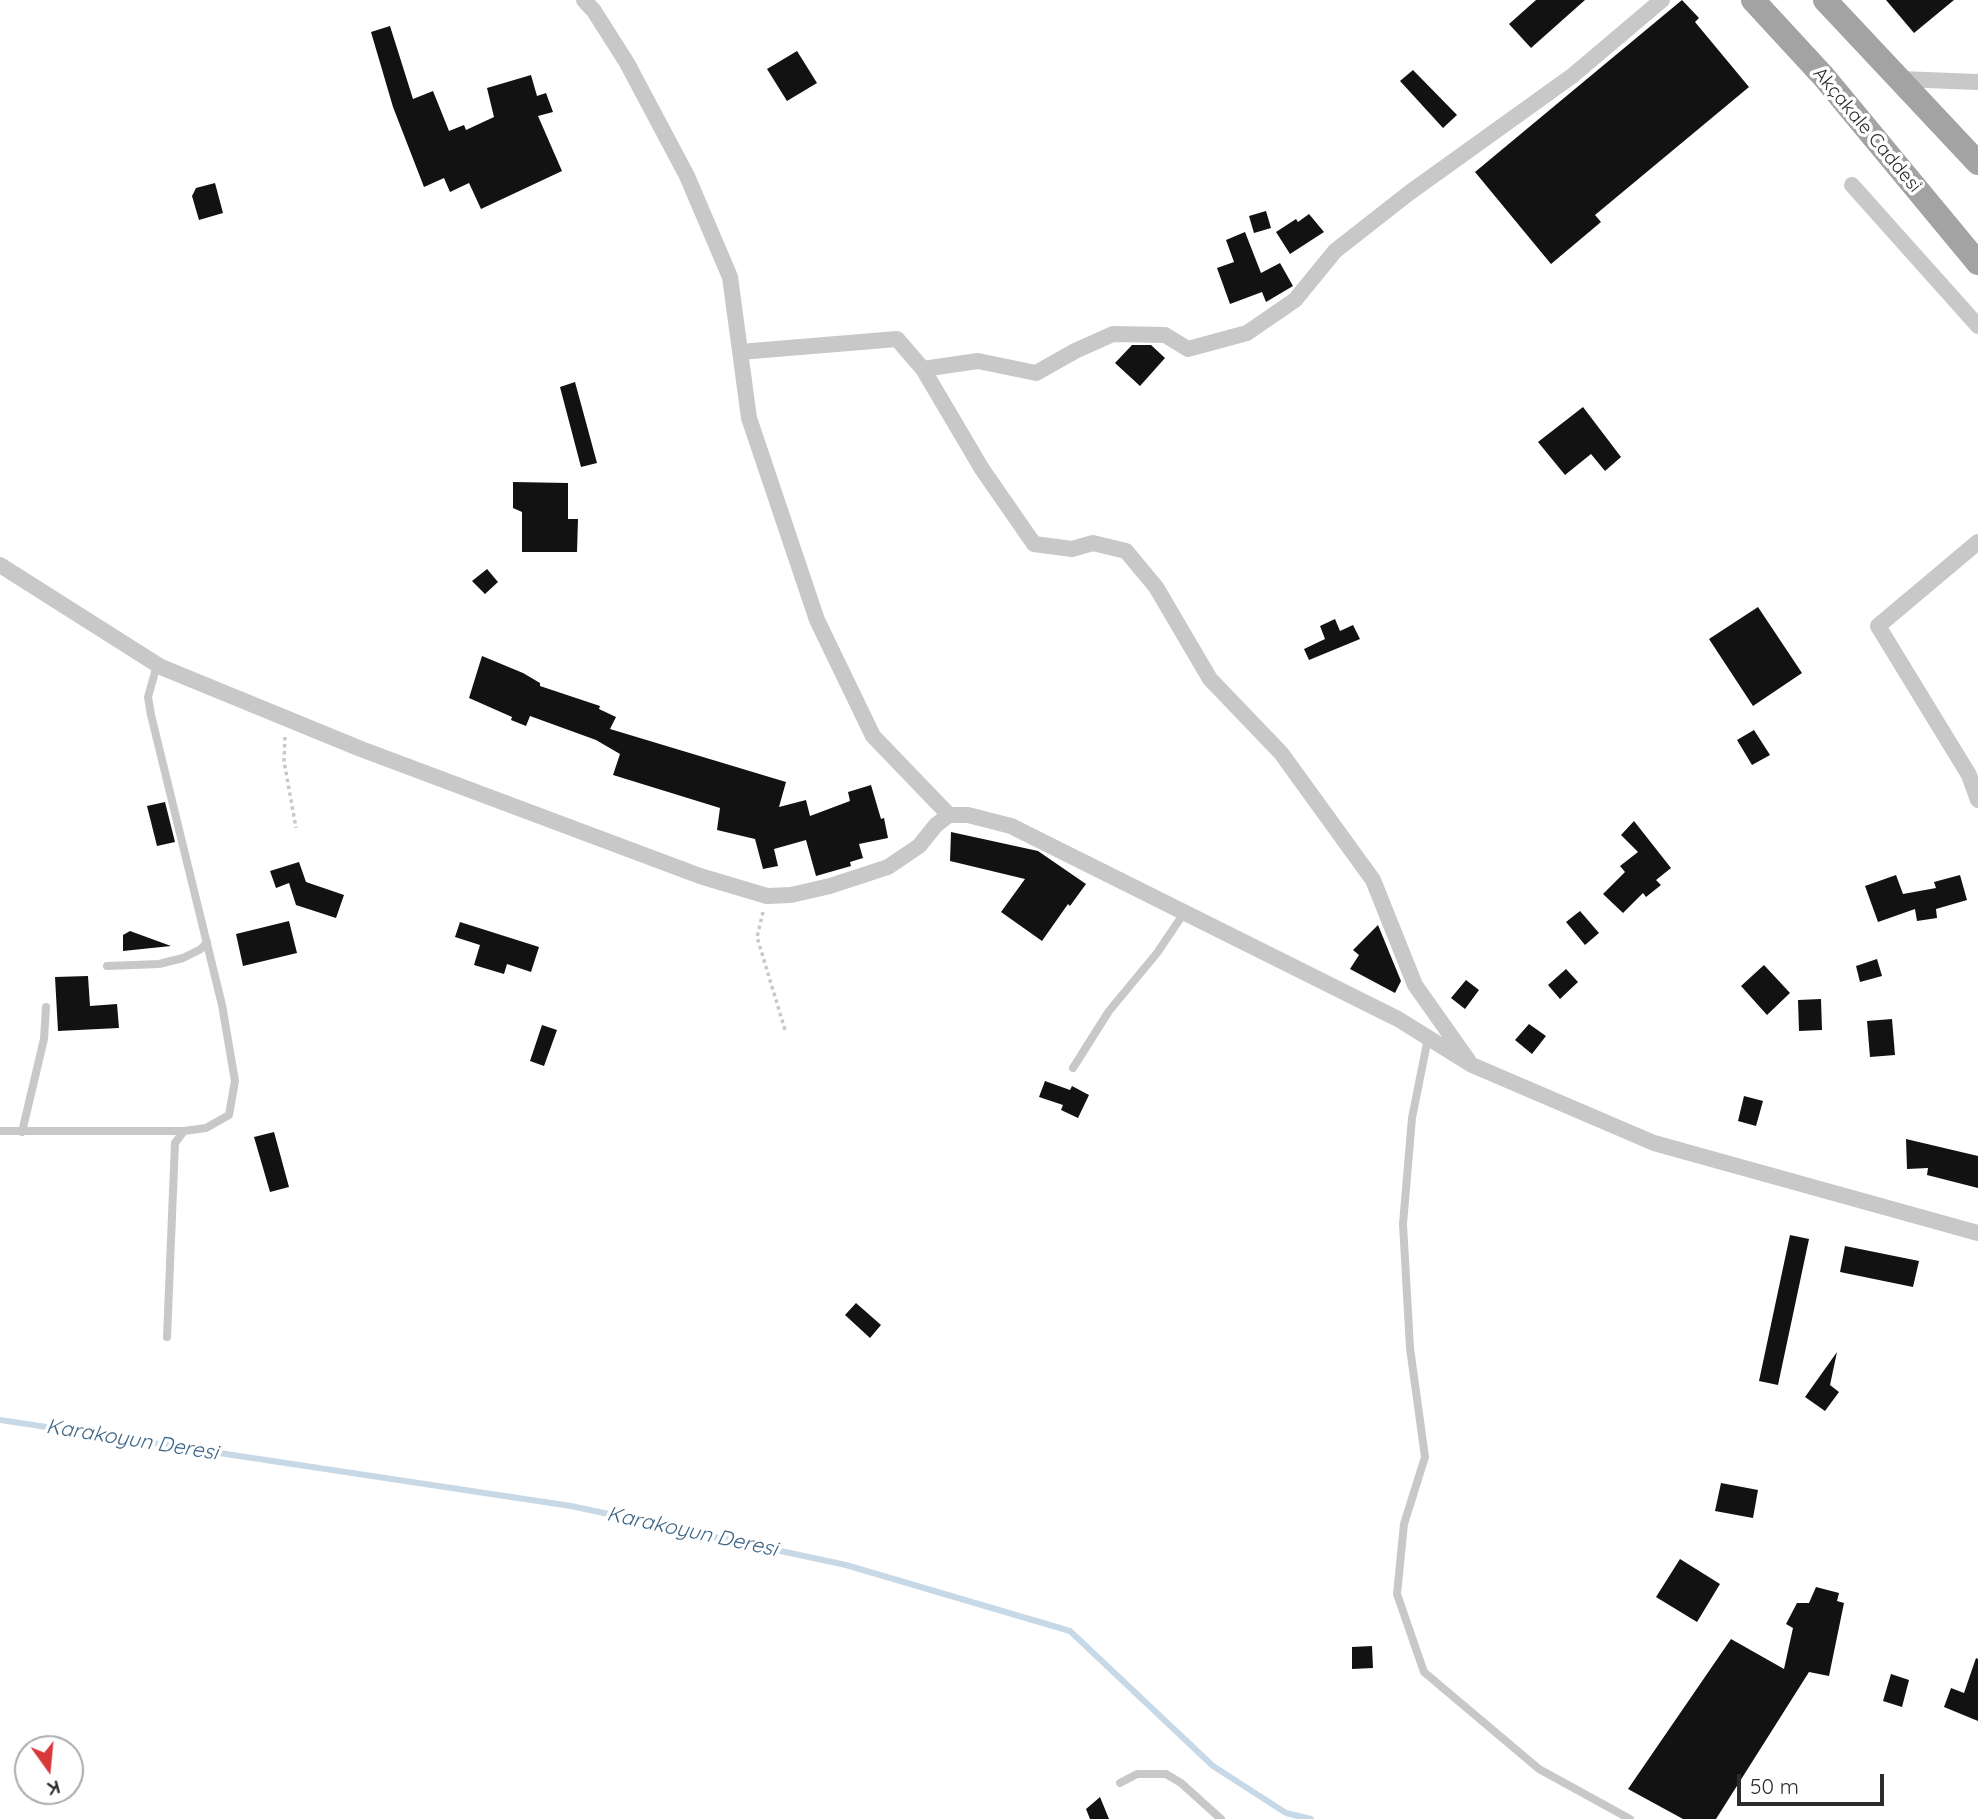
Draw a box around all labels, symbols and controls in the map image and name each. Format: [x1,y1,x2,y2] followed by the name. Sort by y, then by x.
[1808,63,1926,197] street label: Akçakale Caddesi
[44,1414,220,1466] water label: Karakoyun Deresi
[604,1502,780,1562] water label: Karakoyun Deresi
[14,1735,84,1805] north arrow
[1740,1759,1887,1803] scale bar
[1750,1773,1799,1799] text: 50 m
[45,1775,63,1802] text: K

